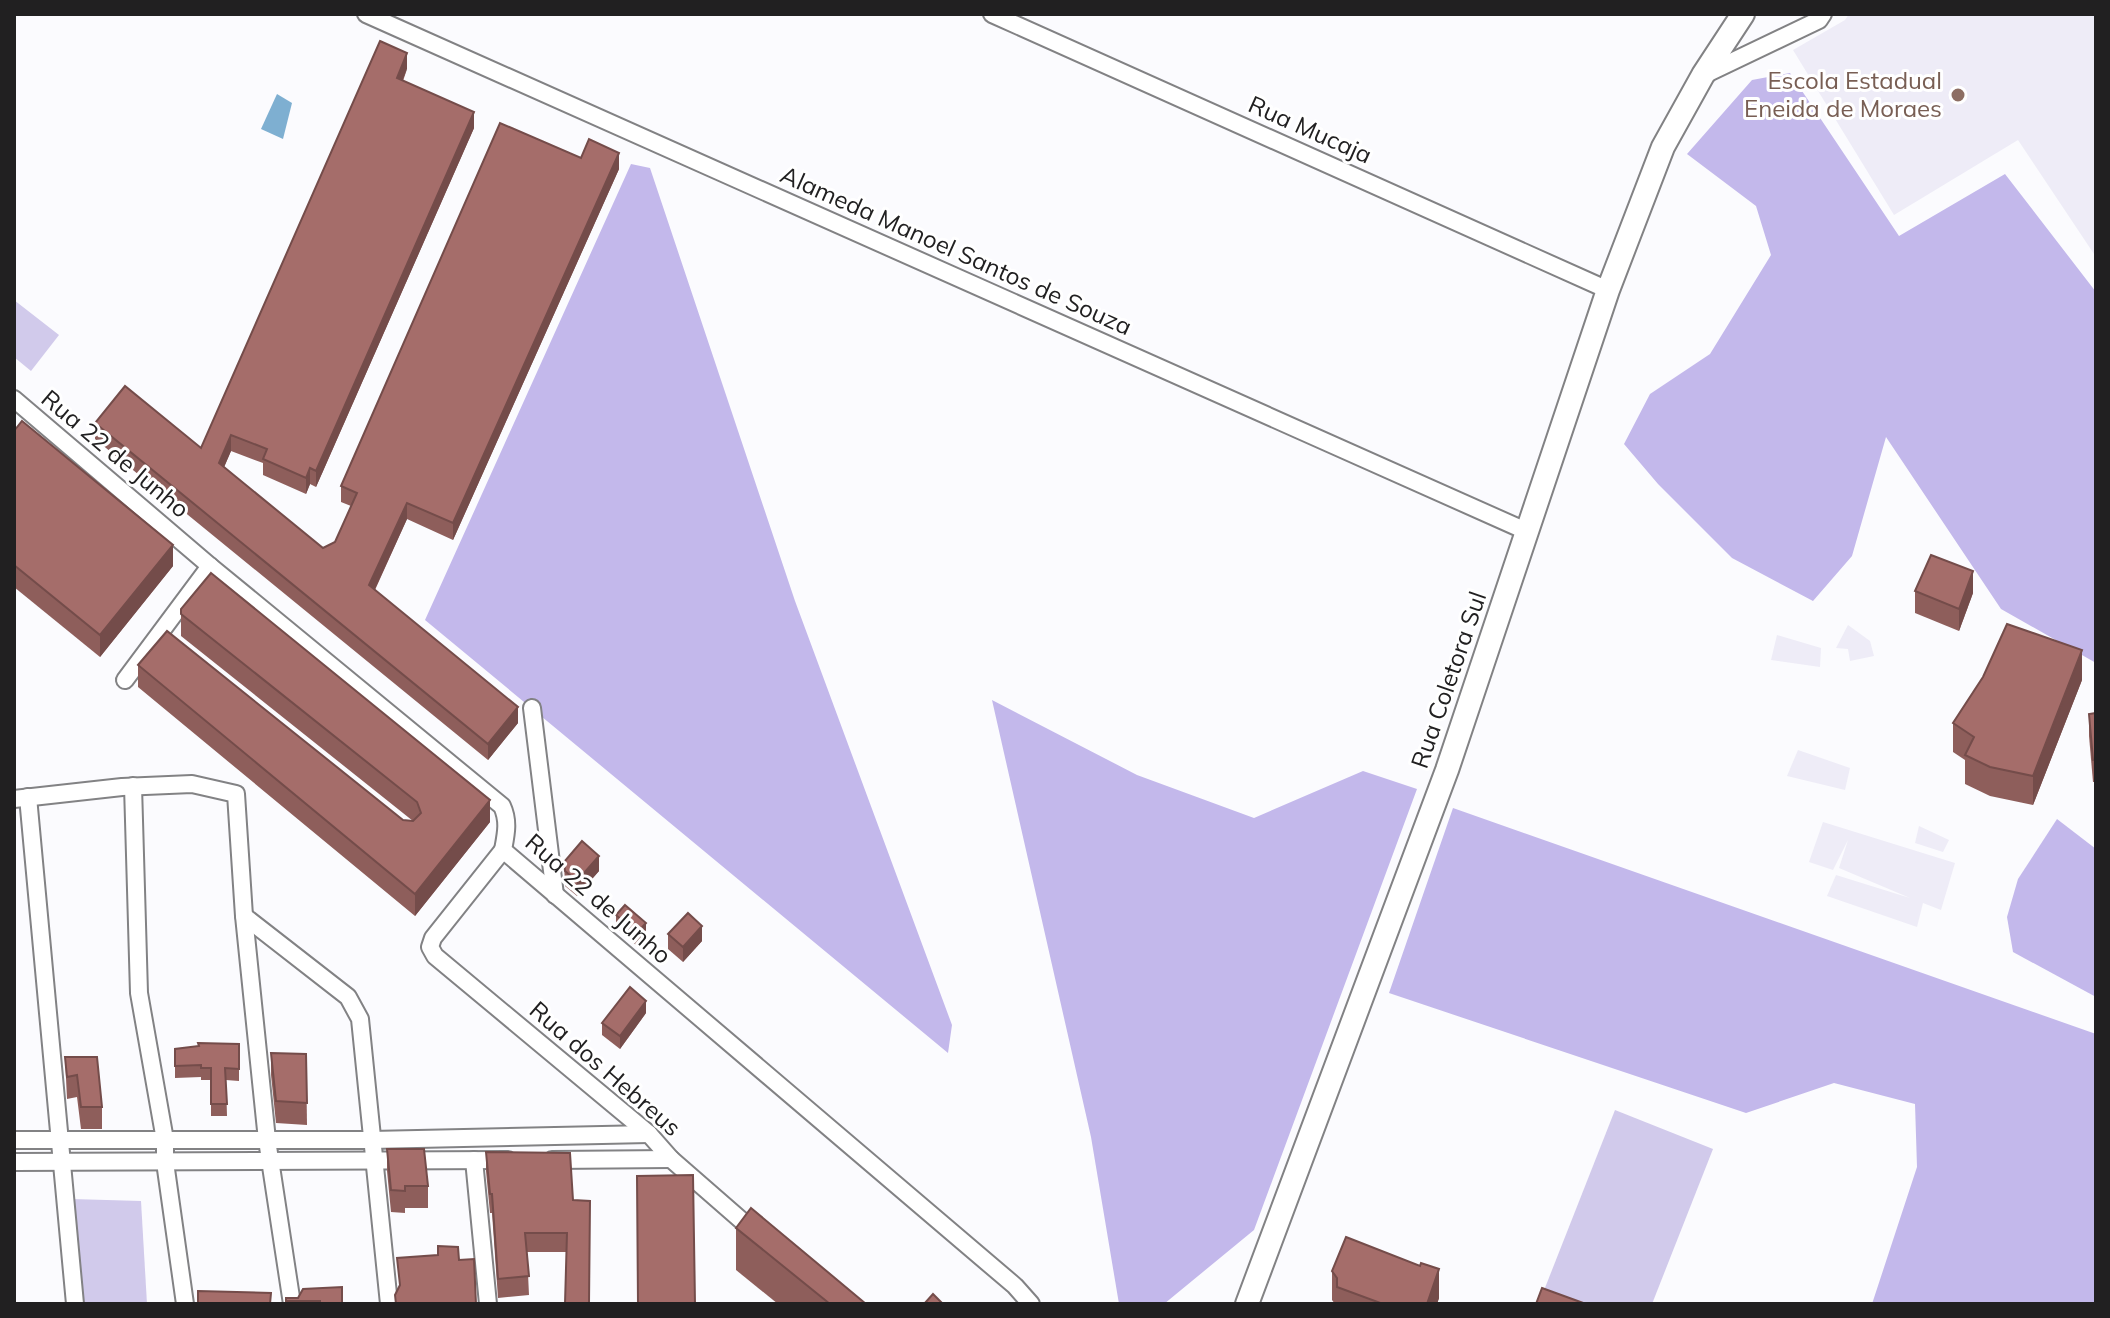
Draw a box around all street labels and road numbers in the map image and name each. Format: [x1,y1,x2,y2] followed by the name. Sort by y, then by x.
[1244,89,1377,170] street label: Rua Mucaja
[776,159,1137,341] street label: Alameda Manoel Santos de Souza
[36,383,196,524] street label: Rua 22 de Junho
[1404,587,1492,772] street label: Rua Coletora Sul
[520,827,678,970] street label: Rua 22 de Junho
[524,994,687,1142] street label: Rua dos Hebreus

